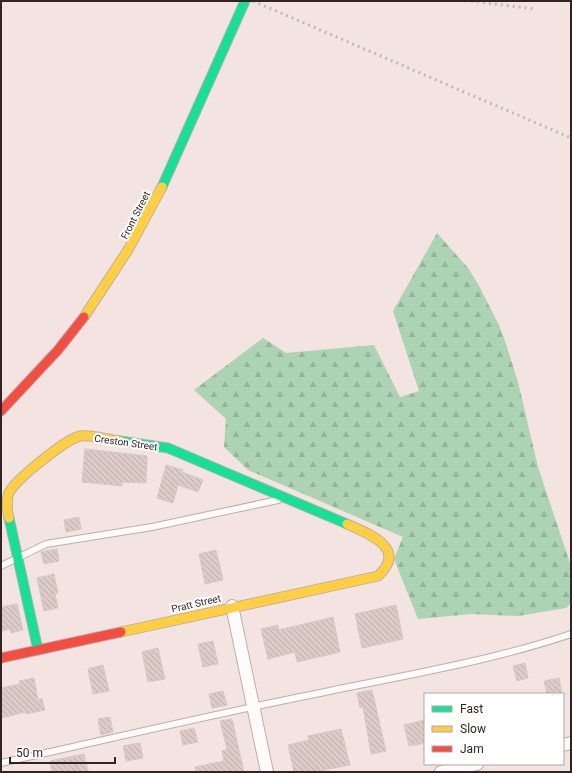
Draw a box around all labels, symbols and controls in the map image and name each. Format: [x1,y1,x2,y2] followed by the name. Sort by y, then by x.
[119,190,152,241] street label: Front Street
[94,433,158,452] street label: Creston Street
[170,592,222,615] street label: Pratt Street
[424,693,564,765] legend
[460,702,483,716] text: Fast
[460,722,486,736] text: Slow
[10,739,115,765] scale bar
[460,742,484,756] text: Jam
[16,746,43,760] text: 50 m

